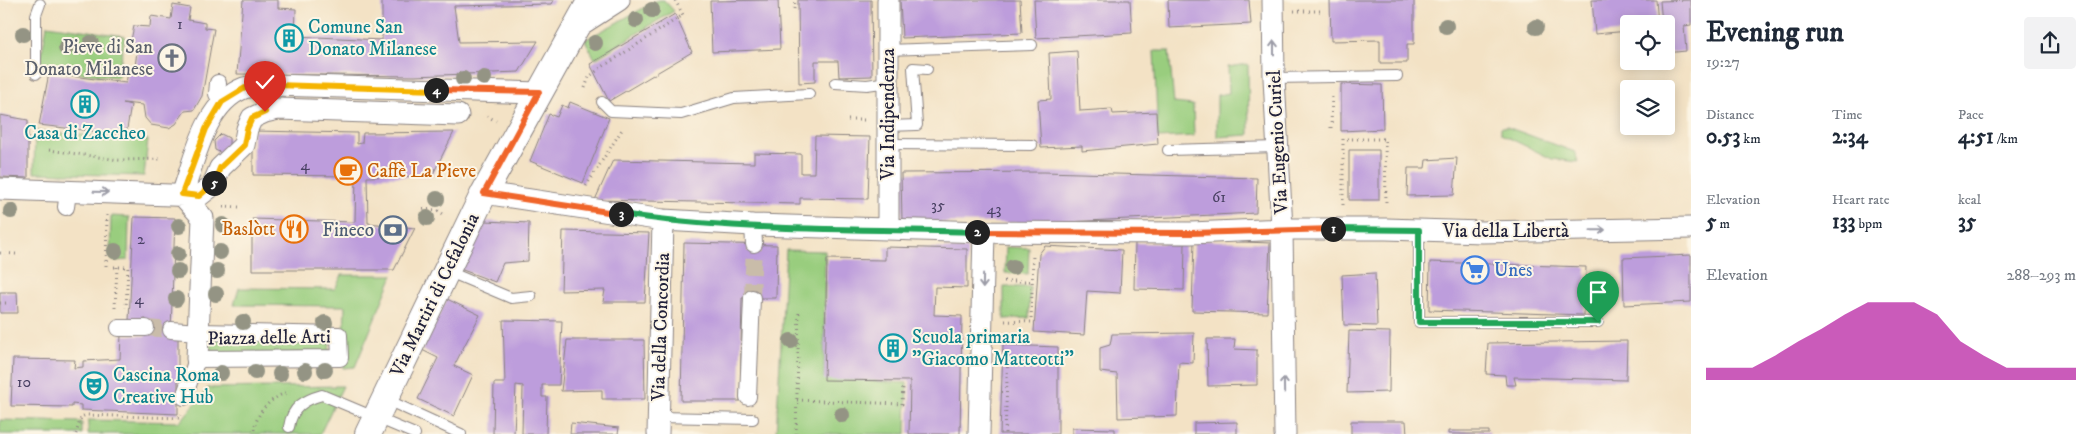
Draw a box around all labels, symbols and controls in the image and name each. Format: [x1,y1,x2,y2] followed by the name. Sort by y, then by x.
[177,14,183,34] house number: 1
[1620,15,1675,135] map controls
[1620,15,1675,70] button: locate
[1706,15,1844,50] text: Evening run
[308,16,437,61] place label: Comune San Donato Milanese
[2024,17,2076,69] button: share
[274,23,304,53] building icon: Comune San Donato Milanese
[24,36,153,81] place label: Pieve di San Donato Milanese
[1269,40,1279,56] one-way arrow
[157,43,187,73] church icon: Pieve di San Donato Milanese
[877,48,900,181] street label: Via Indipendenza
[1706,52,1740,72] text: 19:27
[244,61,286,112] pin
[251,68,279,96] icon: check
[1263,69,1293,216] street label: Via Eugenio Curiel
[424,78,448,102] pin: 4
[1620,80,1675,135] button: layers
[432,81,441,99] text: 4
[70,89,100,119] building icon: Casa di Zaccheo
[1706,106,1754,124] text: Distance
[1832,106,1862,124] text: Time
[1958,106,1984,124] text: Pace
[24,122,146,145] place label: Casa di Zaccheo
[1706,124,1740,150] text: 0.53
[1832,124,1868,150] text: 2:34
[1958,124,1994,150] text: 4:51
[1740,130,1761,148] text: km
[1994,130,2018,148] text: /km
[300,155,310,175] house number: 4
[333,156,363,186] cafe icon: Caffè La Pieve
[367,160,476,183] place label: Caffè La Pieve
[202,170,226,196] pin: 5
[211,174,218,192] text: 5
[92,187,109,197] one-way arrow
[1212,187,1226,207] house number: 61
[1706,191,1760,209] text: Elevation
[1832,191,1889,209] text: Heart rate
[1958,191,1981,209] text: kcal
[931,195,945,215] house number: 35
[986,199,1002,219] house number: 43
[608,202,634,226] pin: 3
[619,205,624,223] text: 3
[385,209,485,382] street label: Via Martiri di Cefalonia
[1706,209,1716,235] text: 5
[1832,209,1855,235] text: 133
[1958,209,1976,235] text: 35
[279,214,309,244] restaurant icon: Baslòtt
[378,215,408,245] bank icon: Fineco
[1716,215,1730,233] text: m
[1855,215,1883,233] text: bpm
[1320,216,1346,242] pin: 1
[222,218,275,241] place label: Baslòtt
[322,219,374,242] place label: Fineco
[964,220,990,244] pin: 2
[1331,220,1336,238] text: 1
[1442,220,1569,243] street label: Via della Libertà
[974,223,981,241] text: 2
[1590,225,1606,235] one-way arrow
[137,229,145,249] house number: 2
[647,252,675,403] street label: Via della Concordia
[1460,255,1490,285] supermarket icon: Unes
[1494,259,1532,282] place label: Unes
[1706,265,1768,285] text: Elevation
[2006,265,2076,285] text: 288–293 m
[1577,271,1619,322] pin
[978,272,988,288] one-way arrow
[1584,278,1612,306] icon: arrive
[134,289,144,309] house number: 4
[207,325,331,351] street label: Piazza delle Arti
[912,326,1074,371] place label: Scuola primaria "Giacomo Matteotti"
[878,333,908,363] building icon: Scuola primaria "Giacomo Matteotti"
[113,364,219,409] place label: Cascina Roma Creative Hub
[79,371,109,401] theatre icon: Cascina Roma Creative Hub
[17,372,31,392] house number: 10
[1279,378,1289,394] one-way arrow

